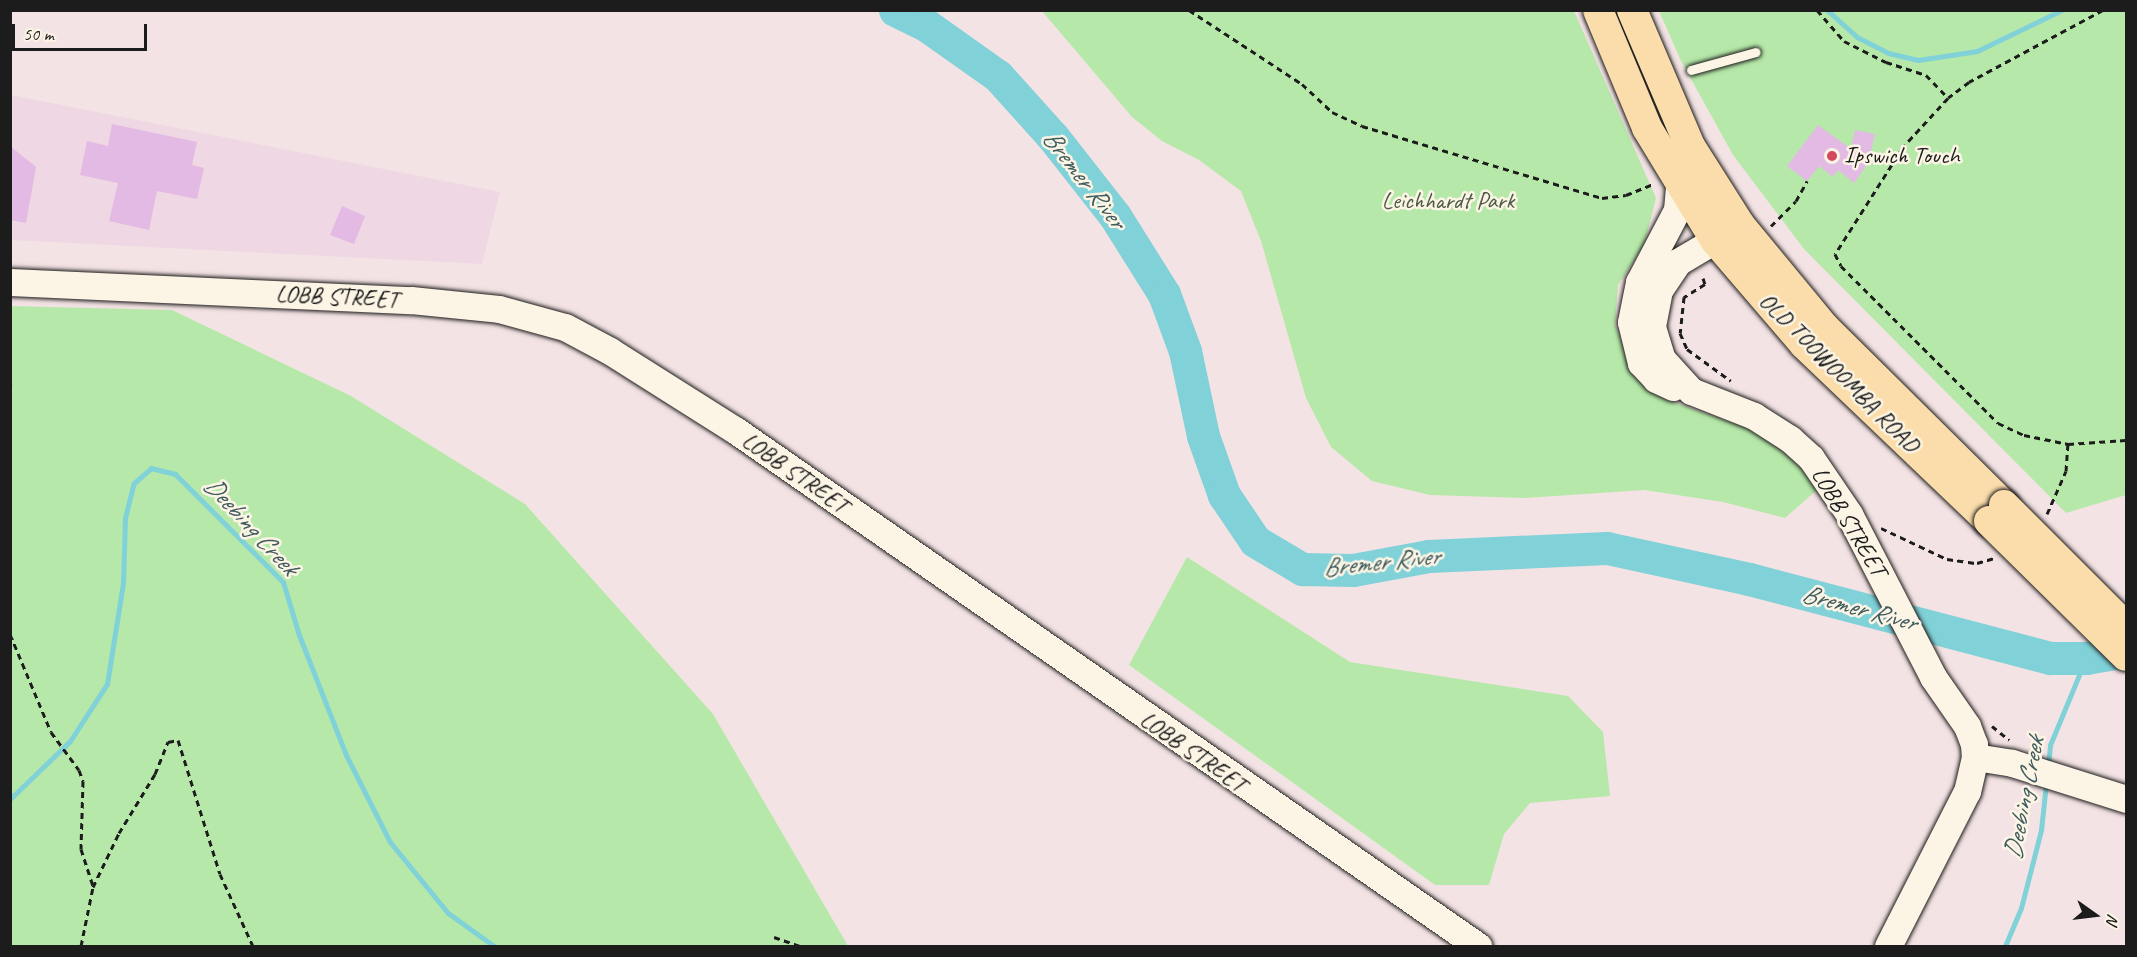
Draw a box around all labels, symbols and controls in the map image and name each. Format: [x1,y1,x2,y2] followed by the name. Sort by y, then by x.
[15,12,150,50] scale bar
[23,23,54,45] text: 50 m
[1036,123,1132,235] water label: Bremer River
[1844,142,1959,170] place label: Ipswich Touch
[1825,149,1839,163] marker: Ipswich Touch
[1382,187,1514,215] park label: Leichhardt Park
[275,279,399,315] street label: LOBB STREET
[1752,286,1926,460] street label: OLD TOOWOOMBA ROAD
[737,426,853,520] street label: LOBB STREET
[1805,462,1893,582] street label: LOBB STREET
[197,470,305,582] water label: Deebing Creek
[1321,540,1441,584] water label: Bremer River
[1799,578,1919,638] water label: Bremer River
[1135,705,1251,799] street label: LOBB STREET
[1997,734,2051,862] water label: Deebing Creek
[2065,885,2125,945] north arrow
[2102,912,2123,927] text: N

